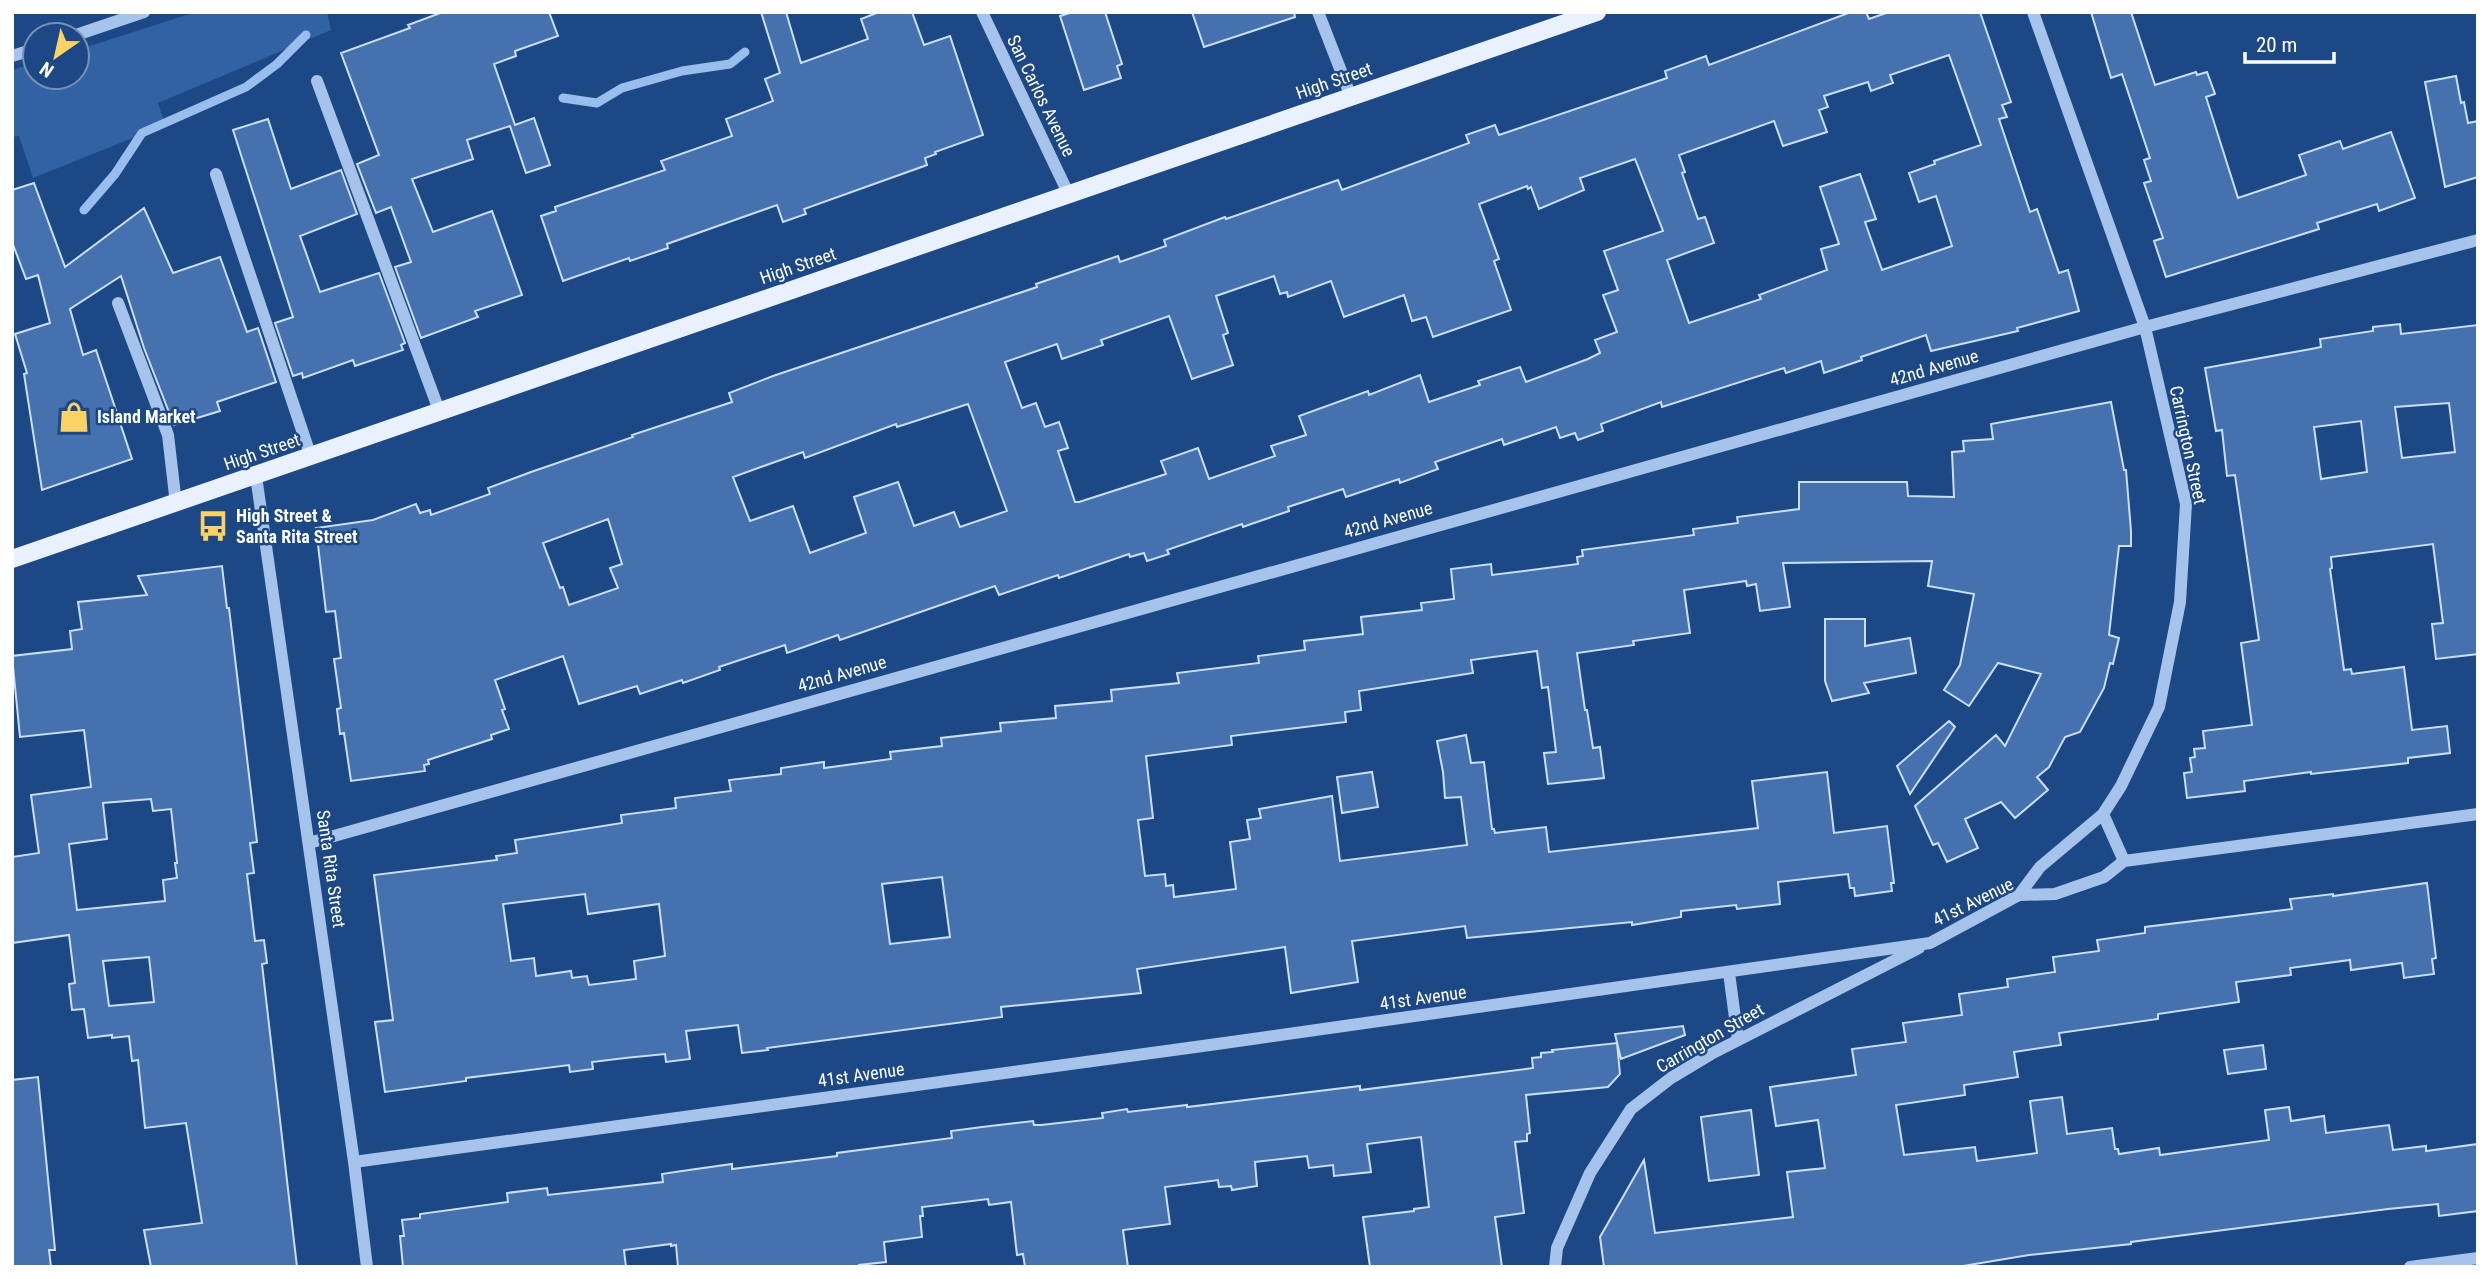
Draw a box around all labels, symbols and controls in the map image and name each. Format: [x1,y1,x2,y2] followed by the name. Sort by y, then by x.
[21,21,91,91] north arrow
[2245,21,2334,65] scale bar
[1003,32,1080,160] street label: San Carlos Avenue
[2256,33,2297,57] text: 20 m
[36,57,58,82] text: N
[1293,58,1375,103] street label: High Street
[757,243,839,288] street label: High Street
[1887,345,1981,390] street label: 42nd Avenue
[2166,384,2211,506] street label: Carrington Street
[57,400,91,434] shop icon: Island Market
[97,406,196,427] place label: Island Market
[221,429,303,474] street label: High Street
[1341,497,1435,542] street label: 42nd Avenue
[236,505,358,547] place label: High Street & Santa Rita Street
[196,509,230,543] bus stop icon: High Street & Santa Rita Street
[795,651,889,696] street label: 42nd Avenue
[313,809,350,929] street label: Santa Rita Street
[1929,873,2017,930] street label: 41st Avenue
[1378,981,1468,1014] street label: 41st Avenue
[1652,998,1767,1077] street label: Carrington Street
[816,1058,906,1091] street label: 41st Avenue

